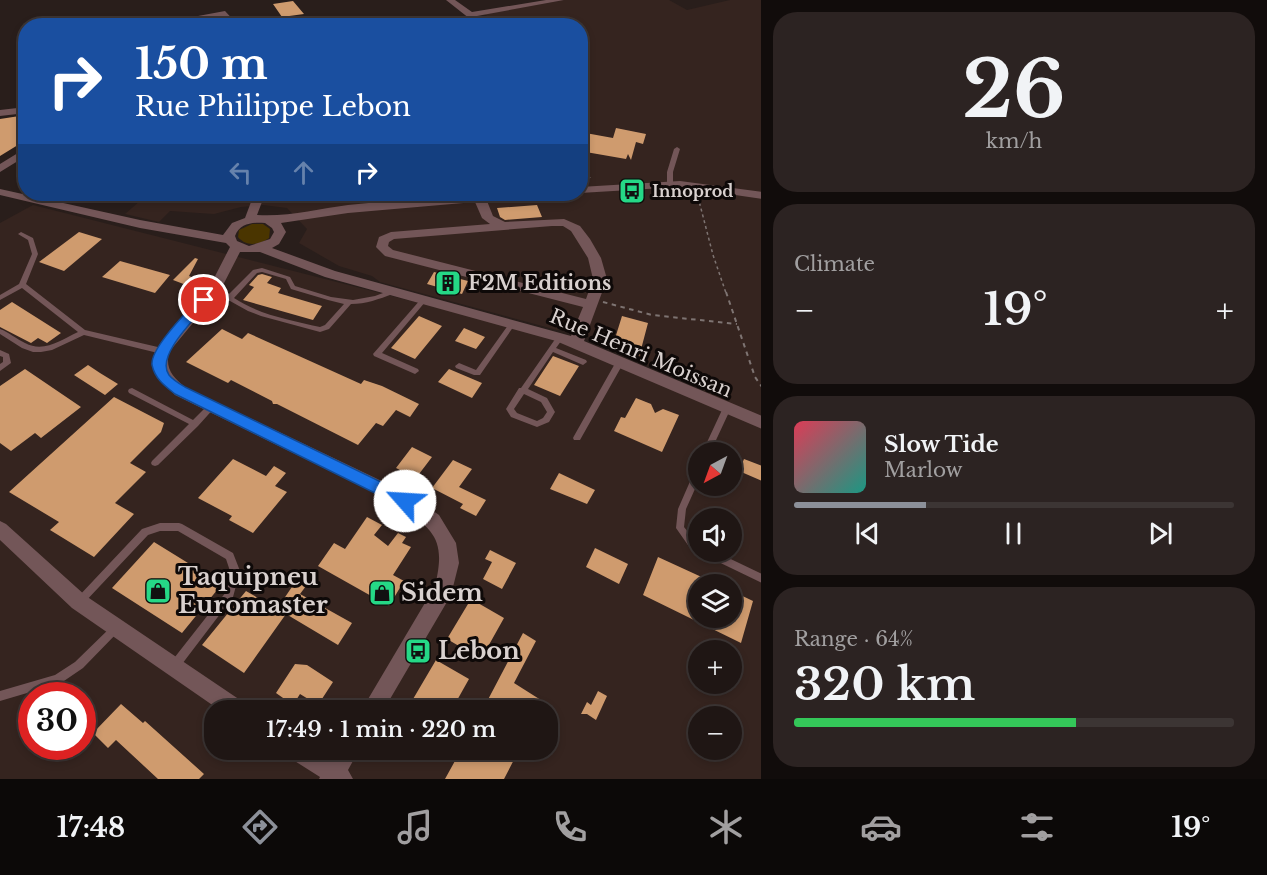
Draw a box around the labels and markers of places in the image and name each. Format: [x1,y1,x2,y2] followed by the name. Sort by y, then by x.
[617,176,647,206] bus stop icon: Innoprod
[652,181,733,201] place label: Innoprod
[433,268,463,298] building icon: F2M Editions
[468,271,611,295] place label: F2M Editions
[178,274,229,325] pin
[178,562,328,619] place label: Taquipneu Euromaster
[143,576,173,606] shop icon: Taquipneu Euromaster
[367,578,397,608] shop icon: Sidem
[401,578,483,607] place label: Sidem
[403,636,433,666] bus stop icon: Lebon
[438,636,520,665] place label: Lebon

